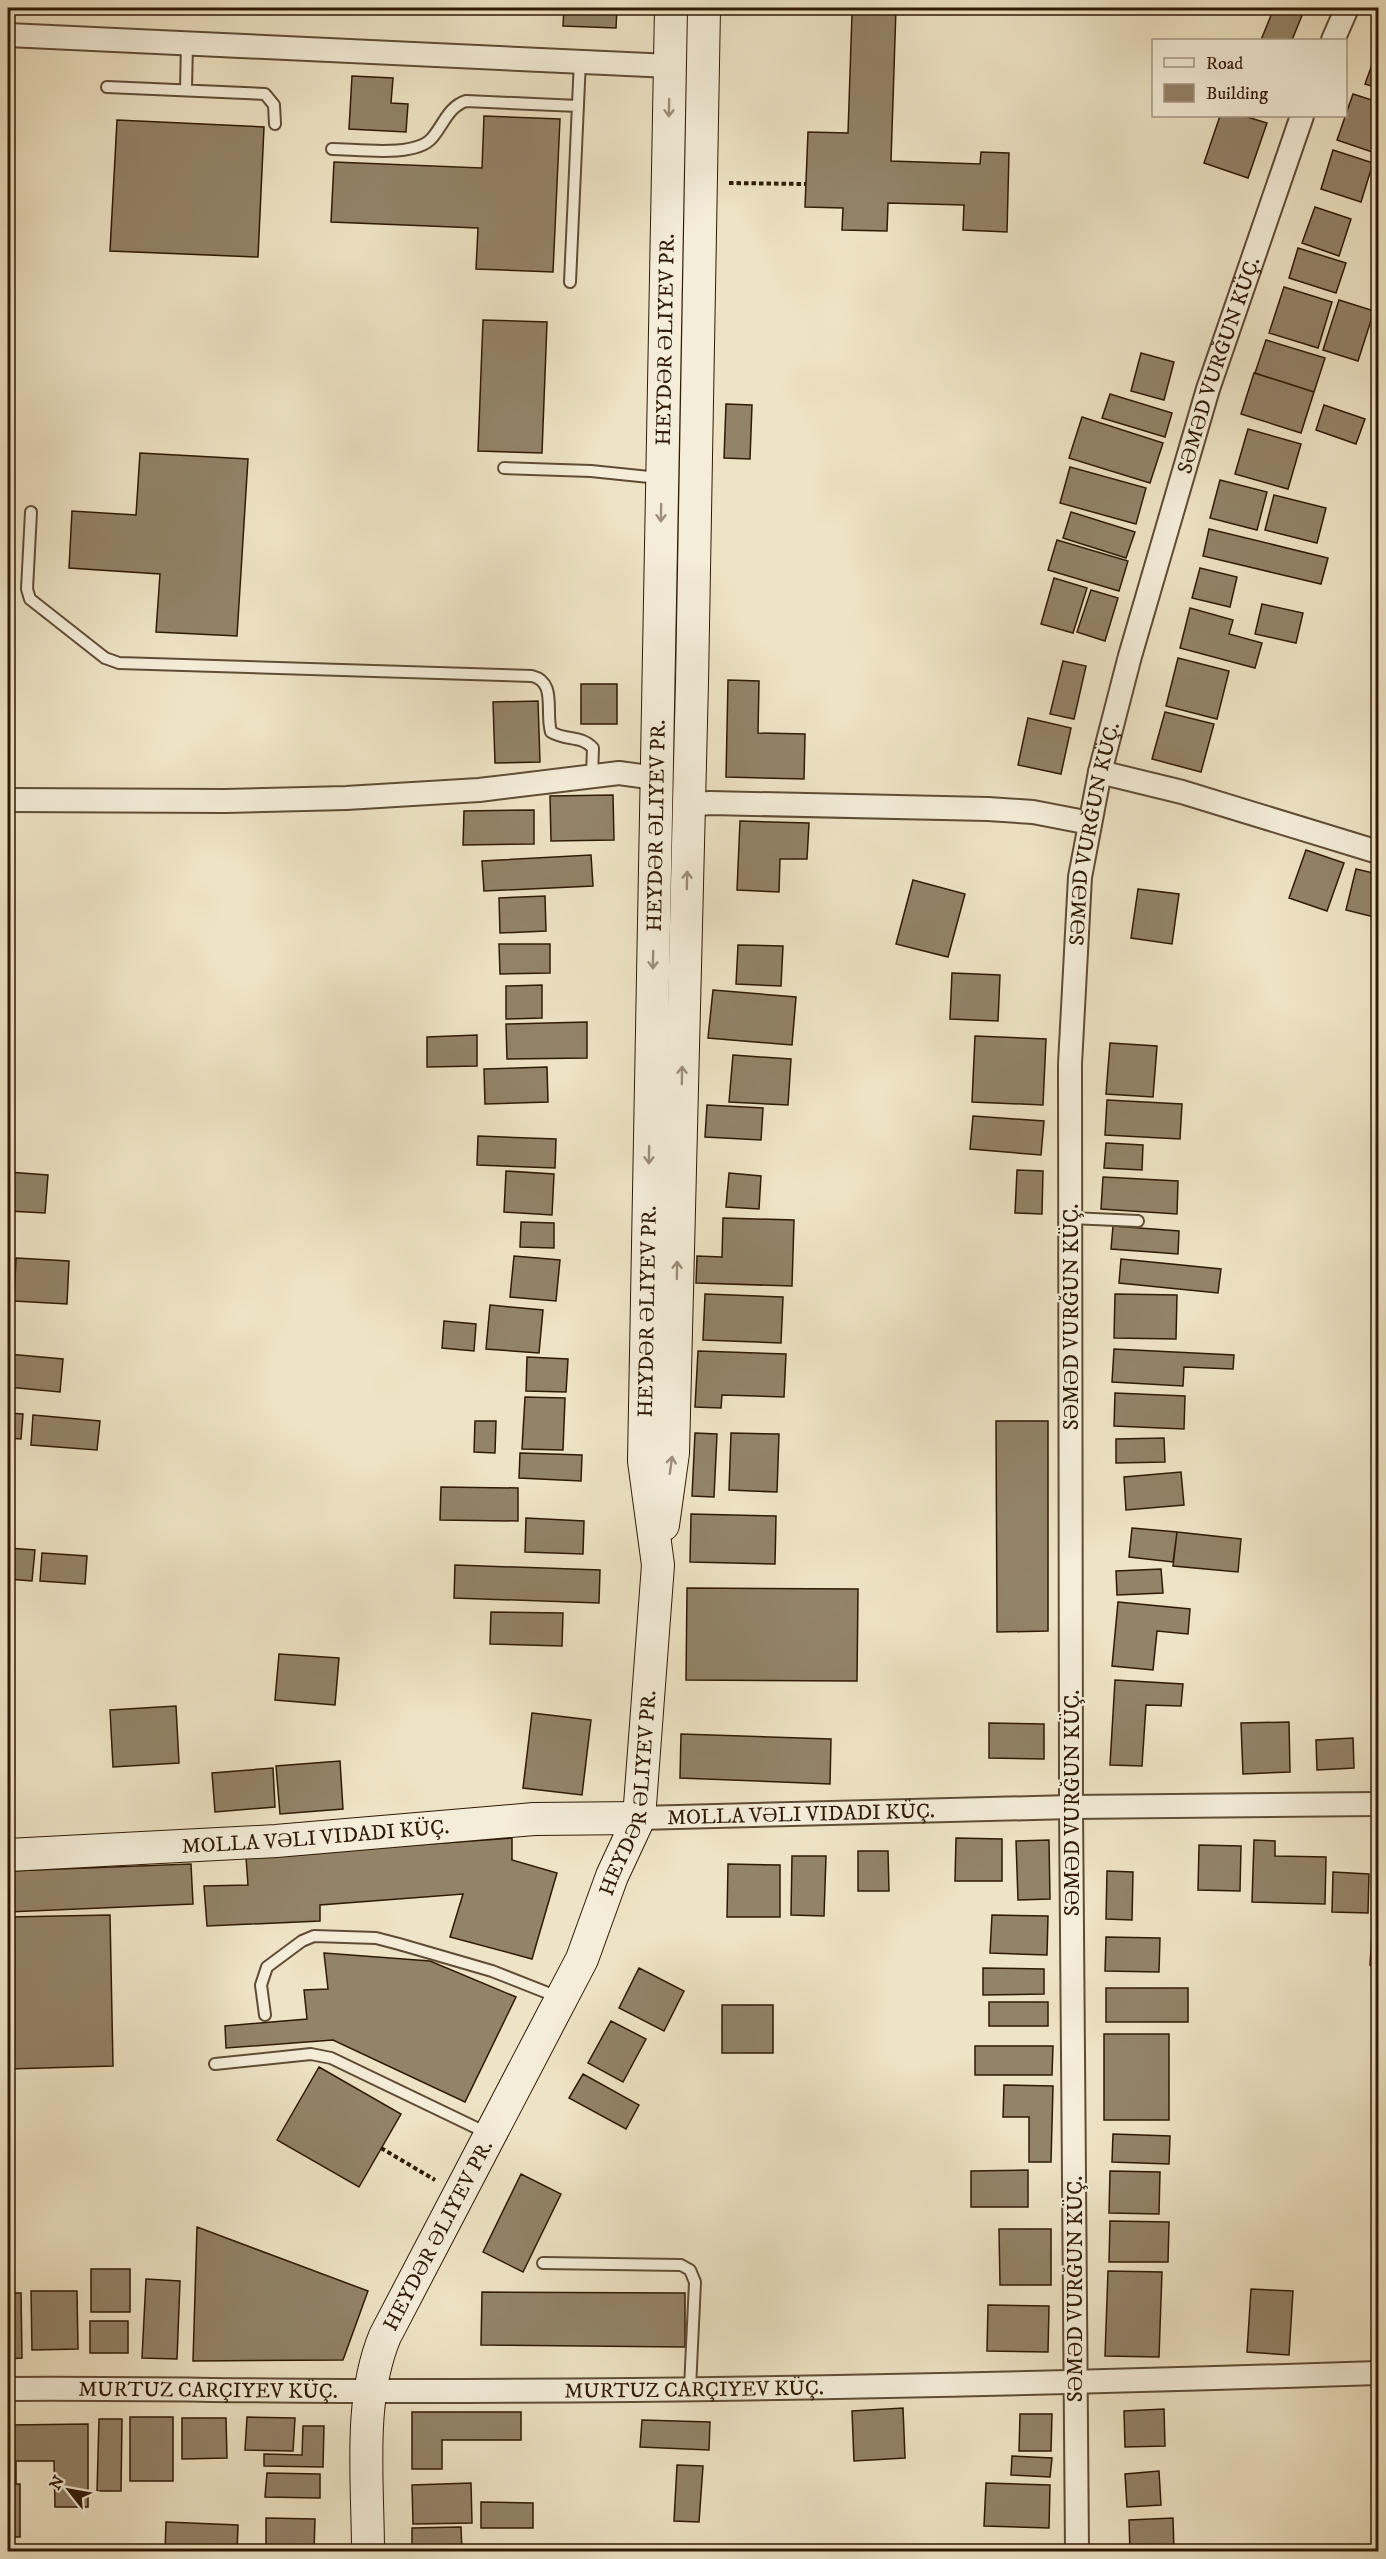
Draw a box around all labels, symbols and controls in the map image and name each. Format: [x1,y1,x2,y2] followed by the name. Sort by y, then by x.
[1152,39,1347,117] legend
[1206,53,1243,75] text: Road
[1206,83,1268,105] text: Building
[663,97,675,117] one-way arrow
[651,234,681,446] street label: HEYDƏR ƏLIYEV PR.
[1172,253,1267,477] street label: SƏMƏD VURĞUN KÜÇ.
[655,502,667,522] one-way arrow
[642,719,672,932] street label: HEYDƏR ƏLIYEV PR.
[1064,719,1126,946] street label: SƏMƏD VURĞUN KÜÇ.
[681,871,692,891] one-way arrow
[647,949,658,969] one-way arrow
[676,1066,688,1086] one-way arrow
[643,1144,655,1164] one-way arrow
[1058,1204,1085,1430] street label: SƏMƏD VURĞUN KÜÇ.
[633,1205,663,1418] street label: HEYDƏR ƏLIYEV PR.
[672,1261,683,1281] one-way arrow
[666,1456,677,1475] one-way arrow
[594,1689,663,1899] street label: HEYDƏR ƏLIYEV PR.
[1059,1690,1086,1916] street label: SƏMƏD VURĞUN KÜÇ.
[667,1798,935,1831] street label: MOLLA VƏLI VIDADI KÜÇ.
[181,1814,450,1860] street label: MOLLA VƏLI VIDADI KÜÇ.
[378,2136,499,2336] street label: HEYDƏR ƏLIYEV PR.
[1062,2176,1089,2402] street label: SƏMƏD VURĞUN KÜÇ.
[564,2375,824,2405] street label: MURTUZ CARÇIYEV KÜÇ.
[78,2377,338,2405] street label: MURTUZ CARÇIYEV KÜÇ.
[39,2460,99,2520] north arrow
[45,2472,69,2494] text: N

